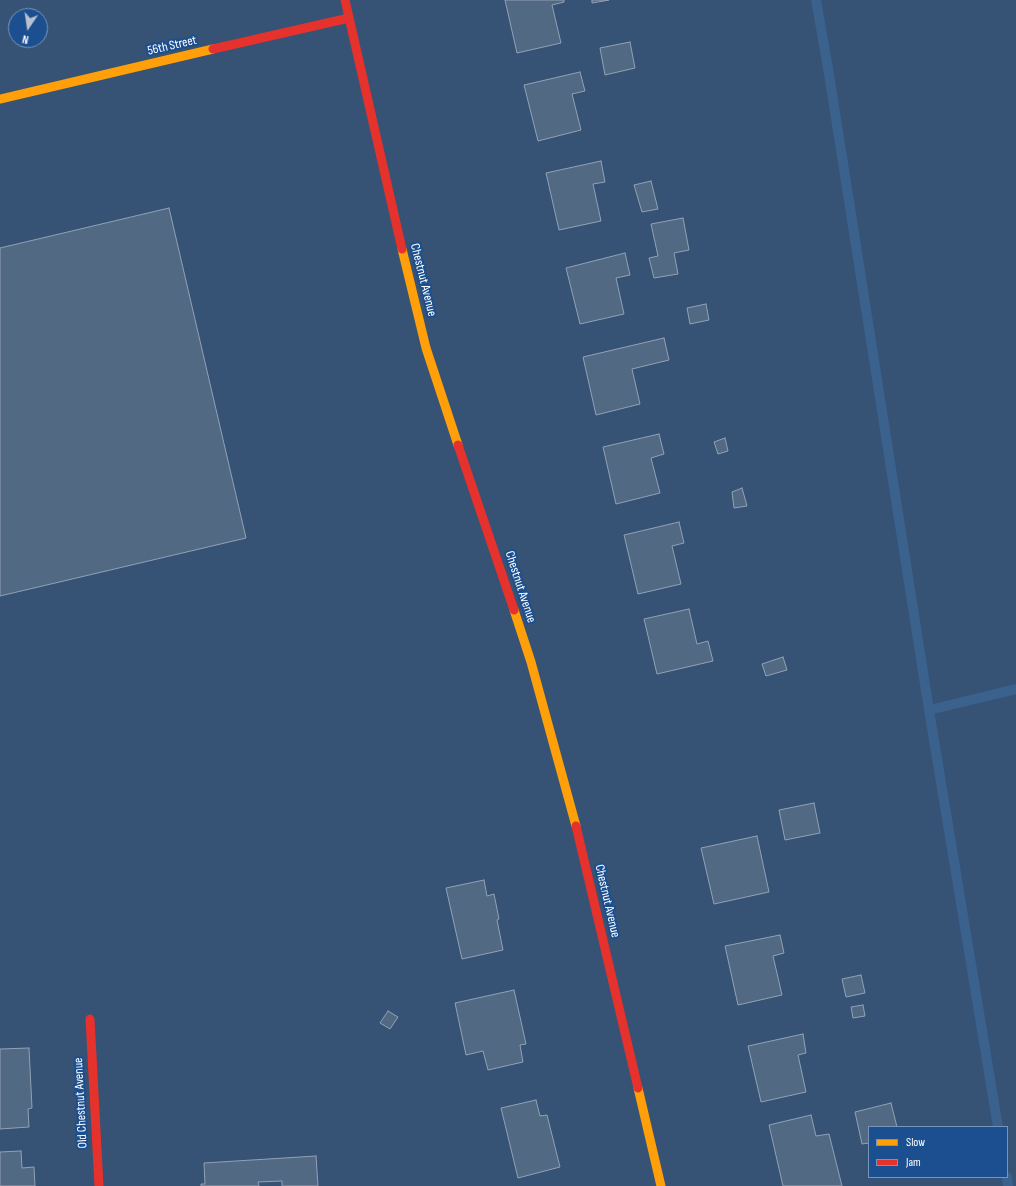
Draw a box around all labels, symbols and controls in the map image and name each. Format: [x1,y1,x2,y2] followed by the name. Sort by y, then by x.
[8,8,48,48] north arrow
[21,32,30,46] text: N
[146,33,198,59] street label: 56th Street
[406,242,440,318] street label: Chestnut Avenue
[501,549,539,625] street label: Chestnut Avenue
[591,863,623,939] street label: Chestnut Avenue
[71,1057,91,1149] street label: Old Chestnut Avenue
[868,1126,1008,1178] legend
[906,1135,925,1150] text: Slow
[906,1155,921,1170] text: Jam

